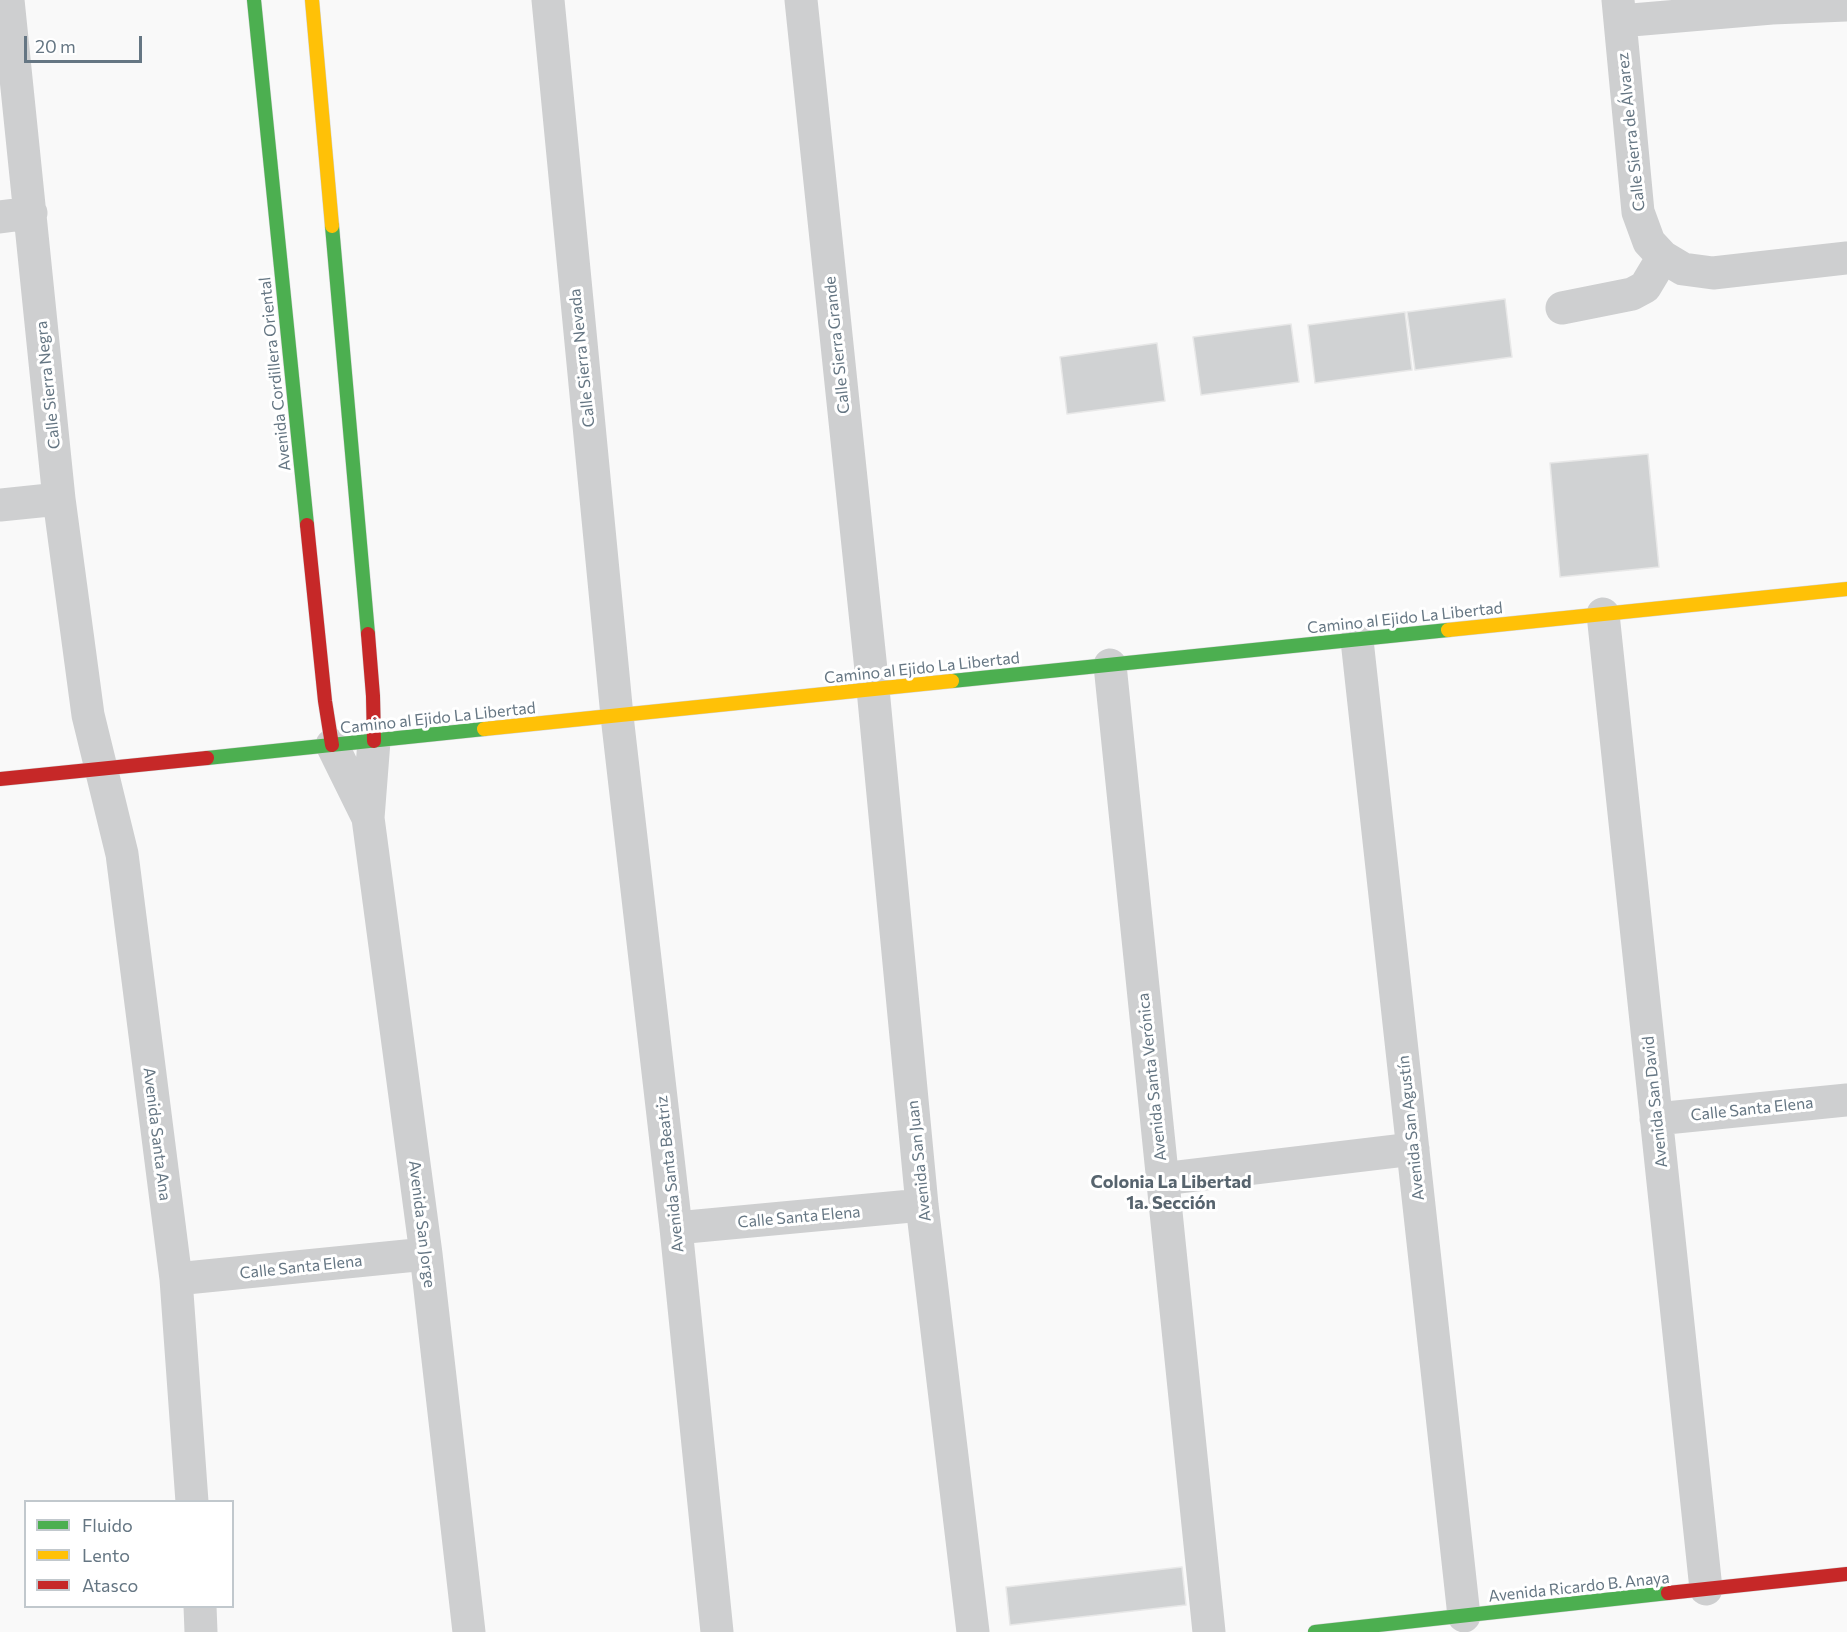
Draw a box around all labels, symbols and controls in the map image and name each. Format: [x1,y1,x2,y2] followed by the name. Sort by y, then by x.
[27,24,146,62] scale bar
[35,35,76,57] text: 20 m
[1613,52,1649,212] street label: Calle Sierra de Álvarez
[820,275,854,415] street label: Calle Sierra Grande
[255,276,295,472] street label: Avenida Cordillera Oriental
[565,288,599,428] street label: Calle Sierra Nevada
[32,320,64,450] street label: Calle Sierra Negra
[1306,598,1504,638] street label: Camino al Ejido La Libertad
[823,648,1021,688] street label: Camino al Ejido La Libertad
[339,698,537,738] street label: Camino al Ejido La Libertad
[1134,992,1170,1162] street label: Avenida Santa Verónica
[1639,1035,1671,1169] street label: Avenida San David
[1394,1054,1428,1202] street label: Avenida San Agustín
[139,1066,175,1202] street label: Avenida Santa Ana
[1690,1093,1814,1125] street label: Calle Santa Elena
[652,1095,688,1253] street label: Avenida Santa Beatriz
[903,1099,935,1223] street label: Avenida San Juan
[405,1159,439,1289] street label: Avenida San Jorge
[1090,1171,1252,1214] district label: Colonia La Libertad 1a. Sección
[737,1202,861,1232] street label: Calle Santa Elena
[239,1251,363,1283] street label: Calle Santa Elena
[24,1500,234,1608] legend
[82,1514,133,1536] text: Fluido
[82,1544,130,1566] text: Lento
[1488,1568,1670,1606] street label: Avenida Ricardo B. Anaya
[82,1574,138,1596] text: Atasco

